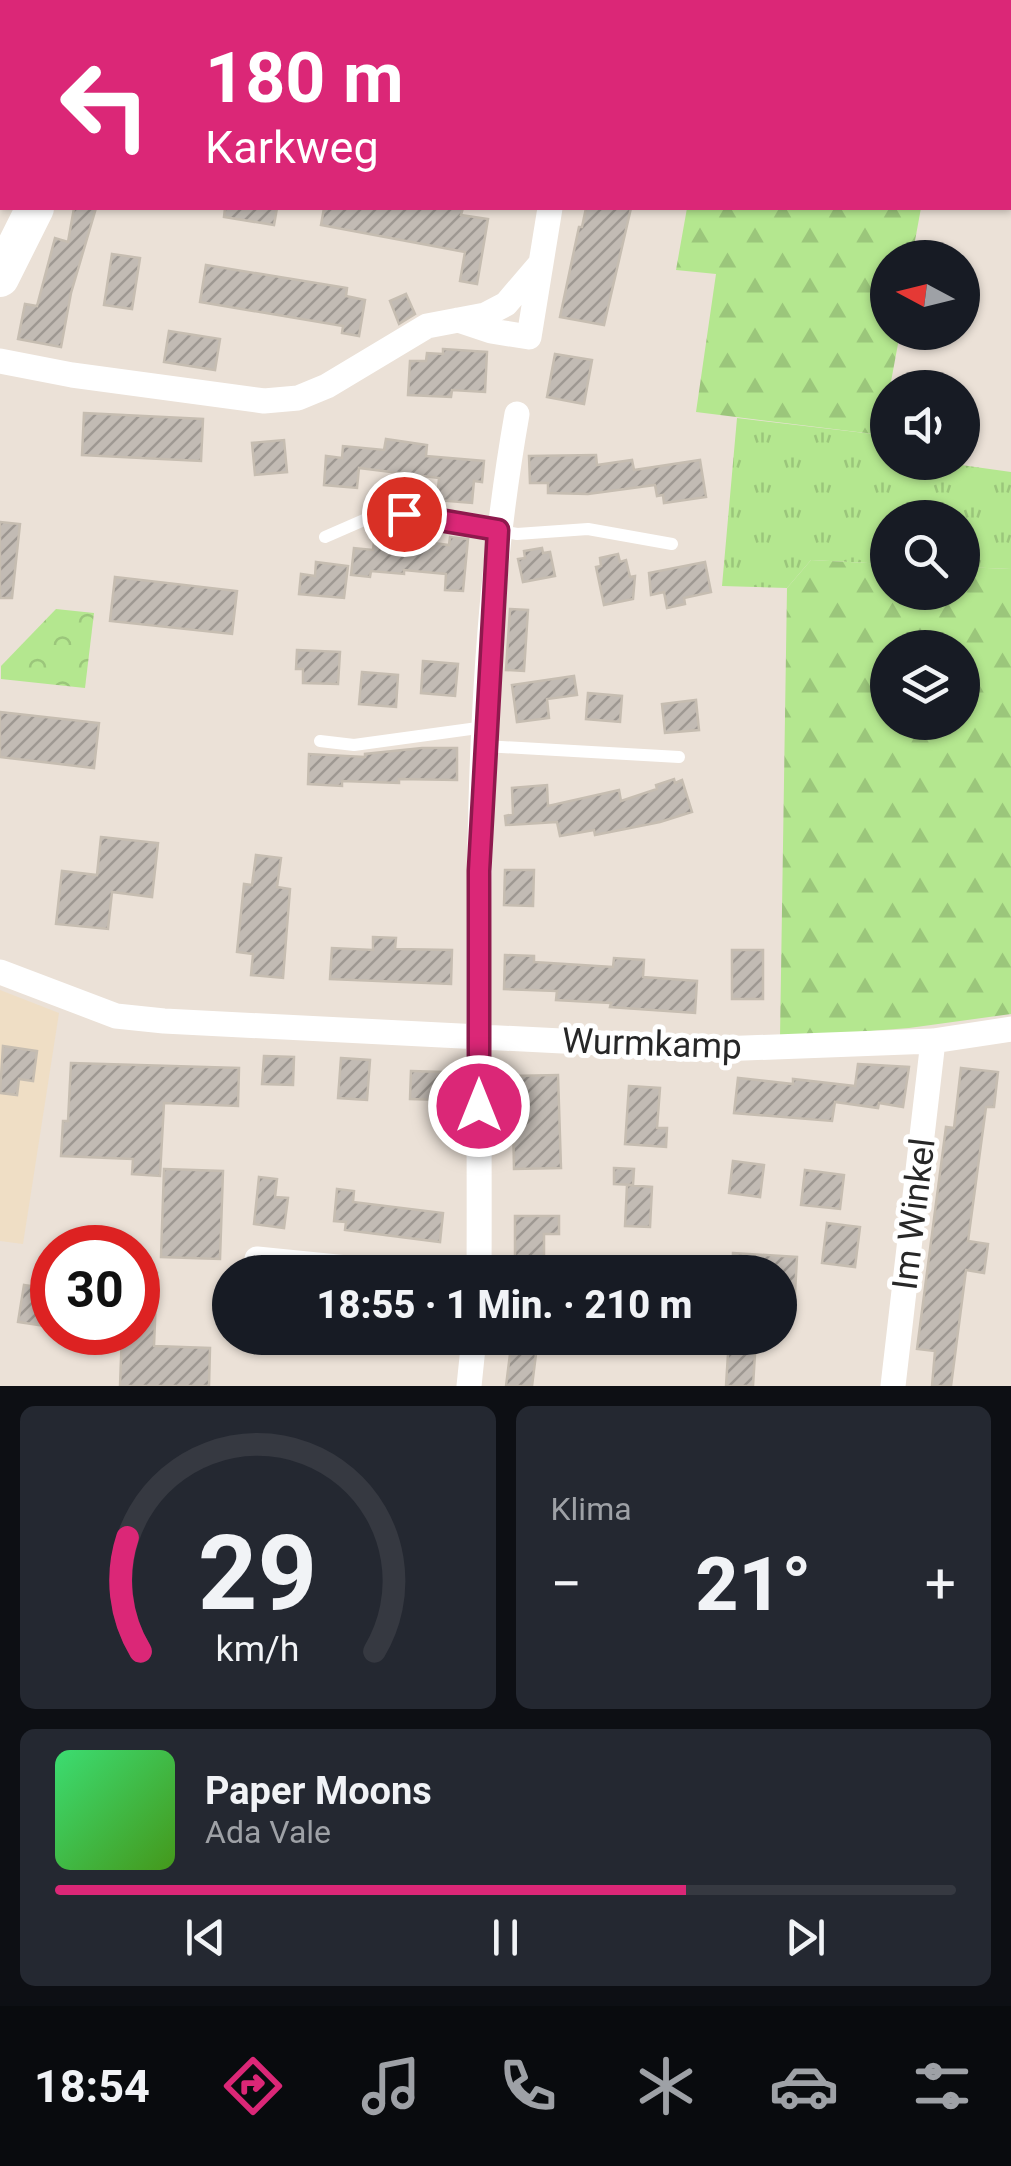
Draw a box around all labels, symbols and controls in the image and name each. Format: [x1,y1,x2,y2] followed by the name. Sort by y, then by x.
[205,37,404,119] text: 180 m
[40,40,170,170] icon: left
[205,121,379,174] text: Karkweg
[870,240,980,350] north arrow
[870,240,980,740] map controls
[870,370,980,480] button: sound
[362,472,447,557] pin
[377,487,432,542] icon: arrive
[870,500,980,610] button: search
[870,630,980,740] button: layers
[561,1020,743,1068] street label: Wurmkamp
[427,1054,531,1158] position arrow
[884,1136,944,1292] street label: Im Winkel
[30,1225,160,1355] speed limit sign: 30
[317,1283,692,1327] text: 18:55 · 1 Min. · 210 m
[551,1490,632,1528] text: Klima
[198,1513,317,1634] text: 29
[695,1540,811,1628] text: 21°
[551,1552,582,1616] text: −
[925,1552,956,1616] text: +
[216,1628,300,1670] text: km/h
[205,1769,432,1813] text: Paper Moons
[205,1813,331,1851] text: Ada Vale
[178,1910,233,1965] icon: previous
[478,1910,533,1965] icon: pause
[778,1910,833,1965] icon: next
[218,2051,288,2121] icon: directions
[356,2051,426,2121] icon: music
[493,2051,563,2121] icon: phone
[631,2051,701,2121] icon: climate
[769,2051,839,2121] icon: car
[907,2051,977,2121] icon: filters
[34,2060,150,2113] text: 18:54

